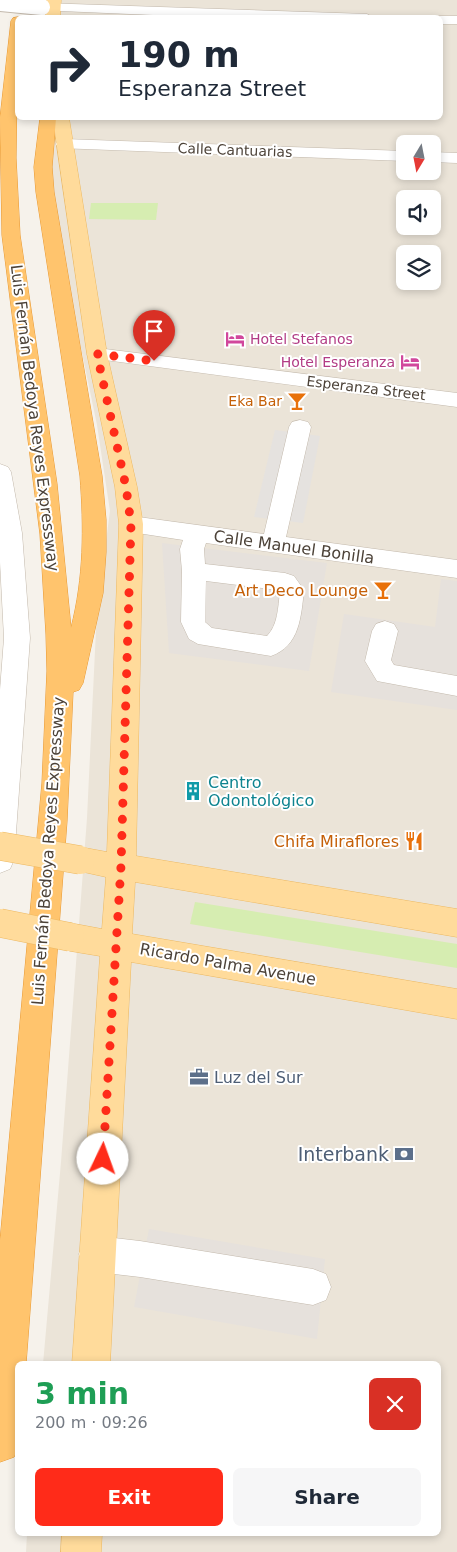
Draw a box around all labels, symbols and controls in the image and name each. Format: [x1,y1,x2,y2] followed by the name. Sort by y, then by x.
[35,35,100,100] icon: right
[118,35,240,75] text: 190 m
[118,76,306,101] text: Esperanza Street
[396,135,441,180] north arrow
[396,135,441,290] map controls
[177,140,293,160] street label: Calle Cantuarias
[396,190,441,235] button: sound
[396,245,441,290] button: layers
[7,263,63,573] street label: Luis Fernán Bedoya Reyes Expressway
[133,310,175,361] pin
[140,317,168,345] icon: arrive
[224,328,246,350] hotel icon: Hotel Stefanos
[250,331,353,347] place label: Hotel Stefanos
[399,351,421,373] hotel icon: Hotel Esperanza
[281,354,395,370] place label: Hotel Esperanza
[306,373,427,403] street label: Esperanza Street
[286,390,308,412] bar icon: Eka Bar
[228,393,282,409] place label: Eka Bar
[212,526,376,568] street label: Calle Manuel Bonilla
[372,579,394,601] bar icon: Art Deco Lounge
[235,581,368,600] place label: Art Deco Lounge
[28,696,68,1006] street label: Luis Fernán Bedoya Reyes Expressway
[208,773,314,810] place label: Centro Odontológico
[182,780,204,802] building icon: Centro Odontológico
[403,830,425,852] restaurant icon: Chifa Miraflores
[274,832,399,851] place label: Chifa Miraflores
[138,939,318,989] street label: Ricardo Palma Avenue
[188,1066,210,1088] office icon: Luz del Sur
[214,1068,303,1087] place label: Luz del Sur
[76,1132,128,1184] position arrow
[298,1143,389,1165] place label: Interbank
[393,1143,415,1165] bank icon: Interbank
[35,1376,129,1411] text: 3 min
[369,1378,421,1430] button: close
[35,1413,148,1432] text: 200 m · 09:26
[35,1468,223,1526] button: Exit
[233,1468,421,1526] button: Share

